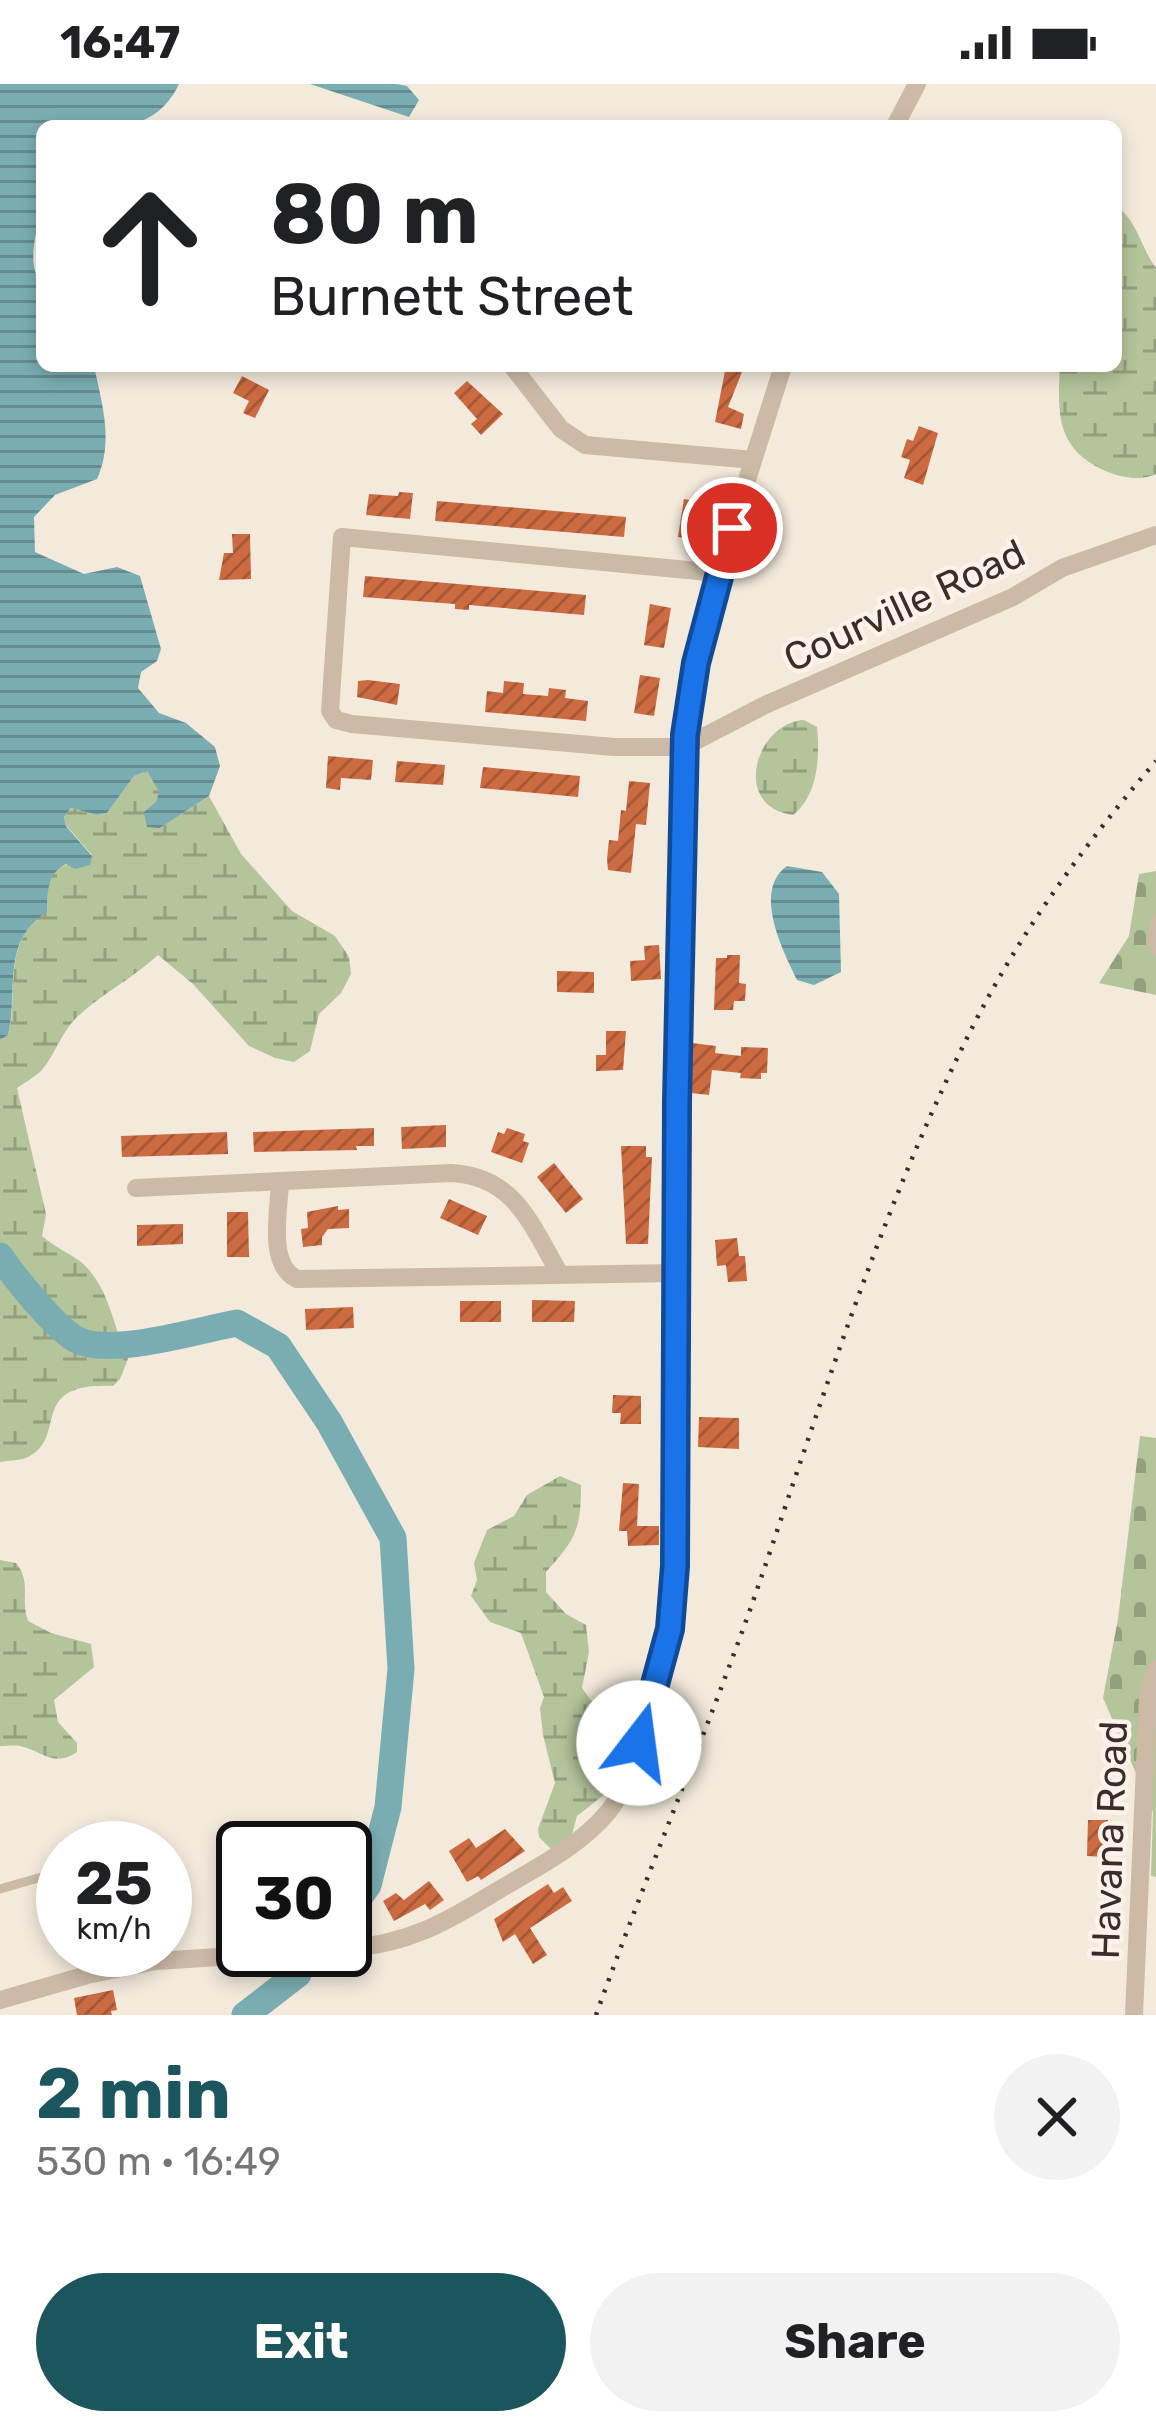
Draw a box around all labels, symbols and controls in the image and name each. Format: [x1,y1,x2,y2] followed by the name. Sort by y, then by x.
[60,16,180,69] text: 16:47
[270,164,479,264] text: 80 m
[72,168,228,324] icon: ahead
[270,265,633,329] text: Burnett Street
[681,477,783,579] pin
[699,495,765,561] icon: arrive
[777,530,1032,682] street label: Courville Road
[576,1680,702,1806] position arrow
[1083,1720,1137,1960] street label: Havana Road
[216,1821,372,1977] speed limit sign: 30
[75,1848,153,1919] text: 25
[77,1911,151,1947] text: km/h
[36,2051,231,2136] text: 2 min
[994,2054,1120,2180] button: close
[36,2139,281,2185] text: 530 m · 16:49
[36,2273,566,2411] button: Exit
[590,2273,1120,2411] button: Share

